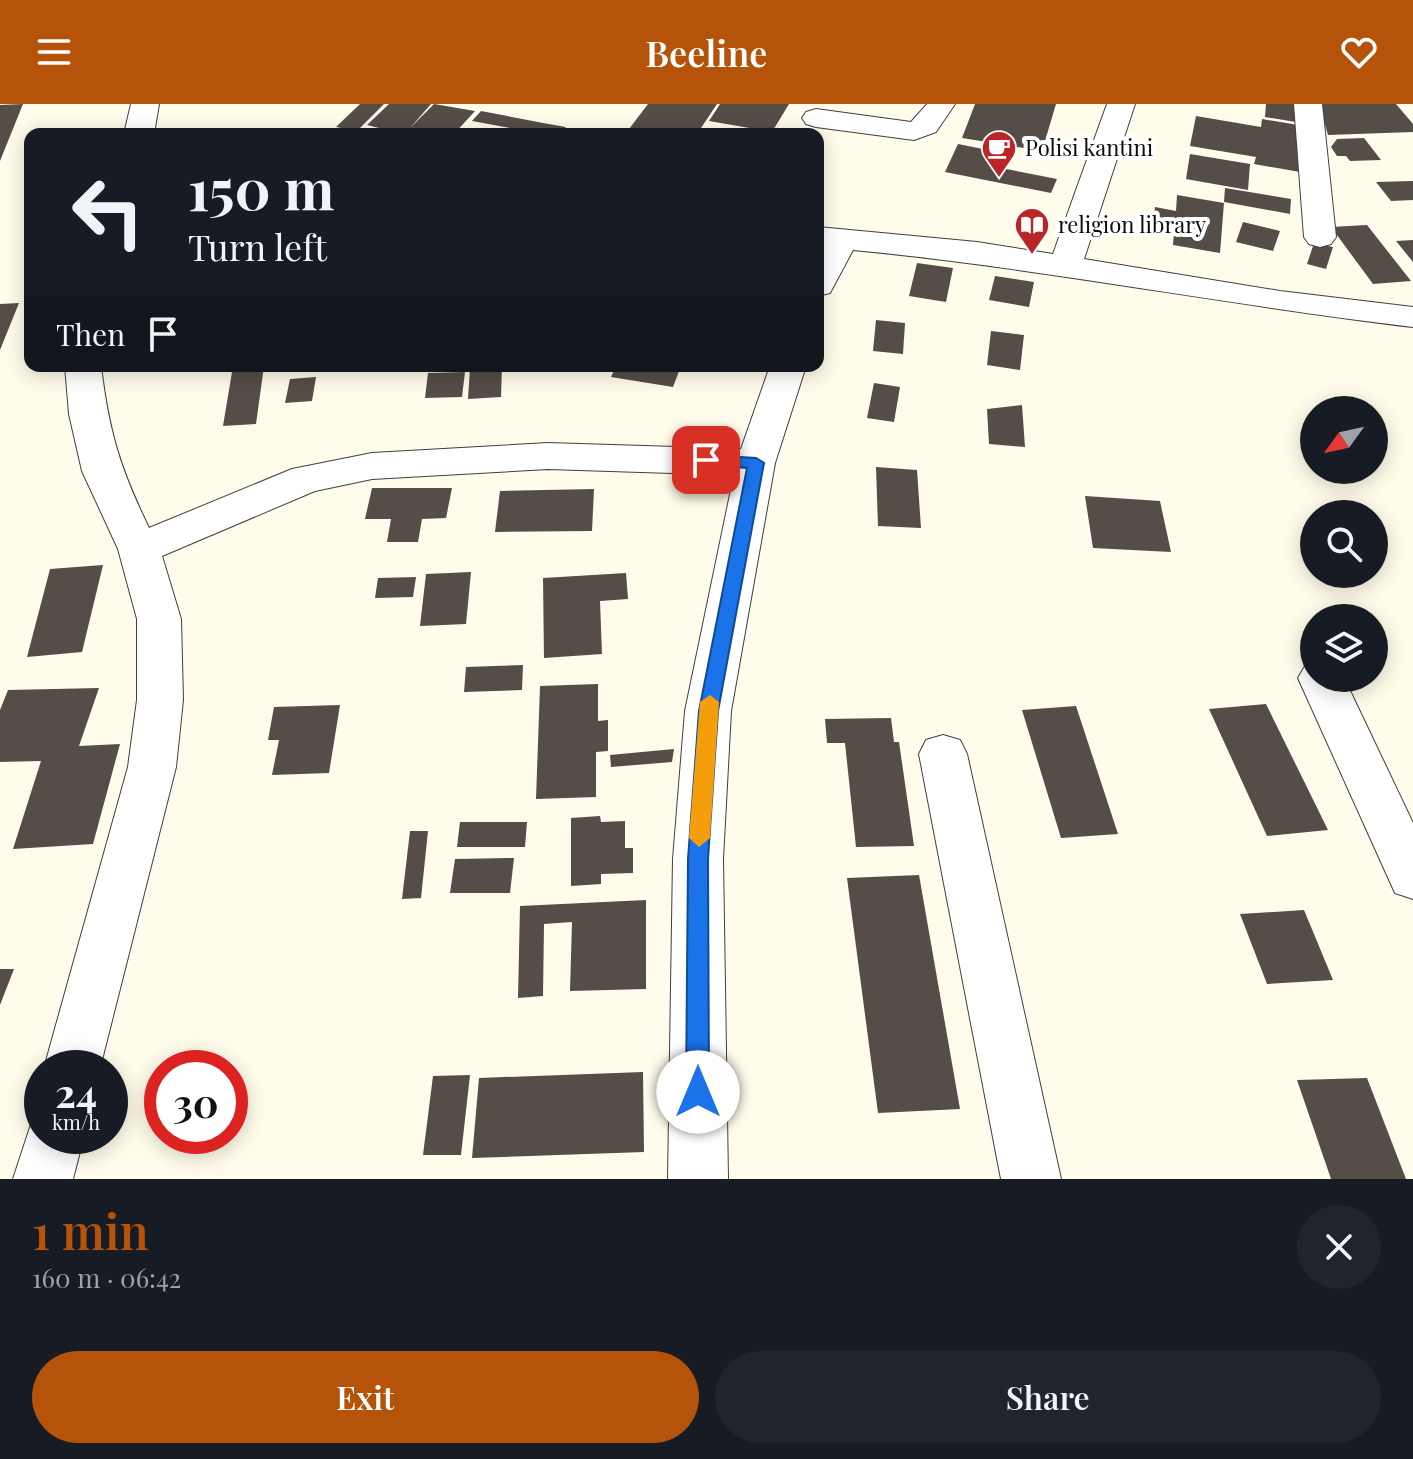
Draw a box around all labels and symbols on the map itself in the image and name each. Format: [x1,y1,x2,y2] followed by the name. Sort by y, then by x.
[980,129,1018,179] cafe icon: Polisi kantini
[1025,132,1153,162] place label: Polisi kantini
[1013,206,1051,256] library icon: religion library
[1058,209,1206,239] place label: religion library
[1300,396,1388,484] north arrow
[672,426,740,494] pin
[144,1050,248,1154] speed limit sign: 30
[656,1050,740,1134] position arrow

